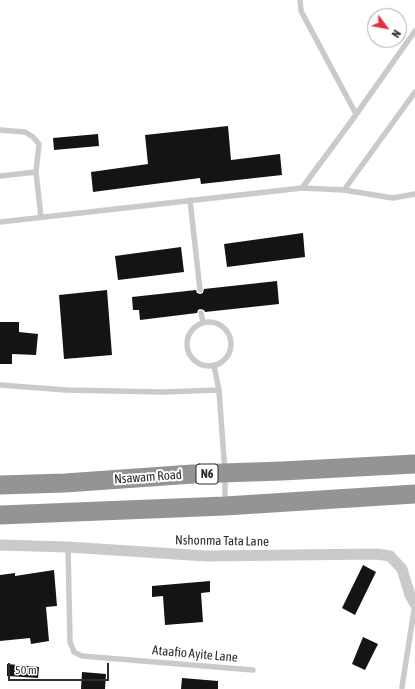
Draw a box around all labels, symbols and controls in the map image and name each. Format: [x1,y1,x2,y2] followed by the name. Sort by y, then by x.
[367,8,407,48] north arrow
[390,28,403,40] text: N
[196,464,218,484] road number: N6
[114,467,182,487] street label: Nsawam Road
[175,532,269,550] street label: Nshonma Tata Lane
[151,642,239,666] street label: Ataafio Ayite Lane
[10,655,111,681] scale bar
[15,663,37,677] text: 50 m

